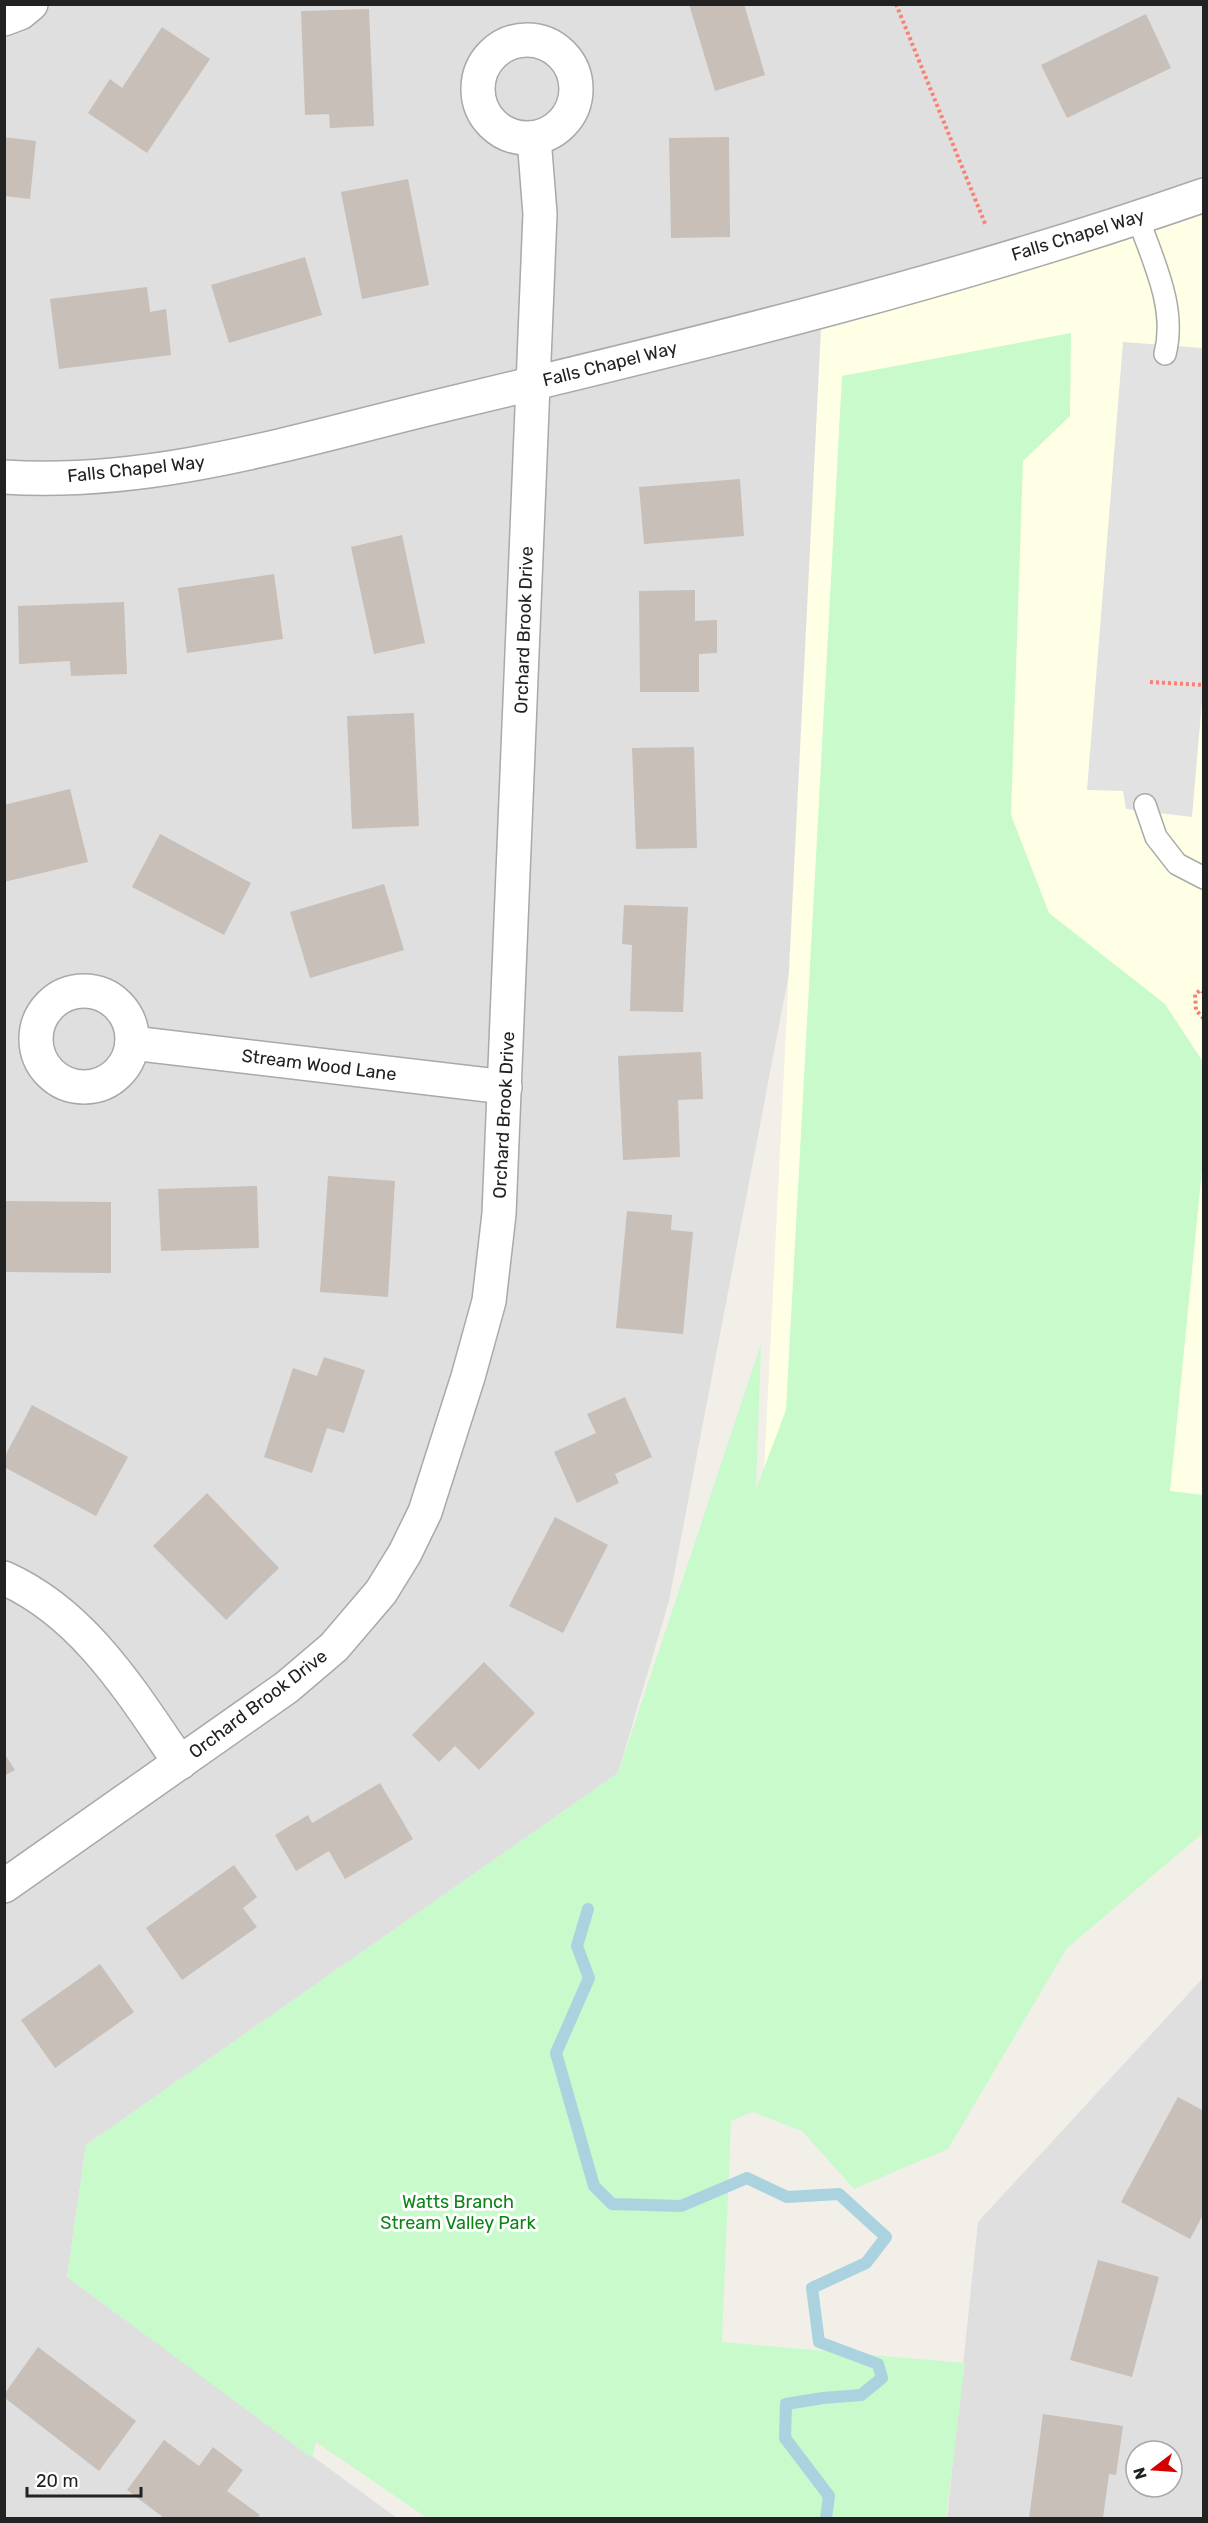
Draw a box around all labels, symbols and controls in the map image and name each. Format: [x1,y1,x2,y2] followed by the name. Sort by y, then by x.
[1009,204,1147,266] street label: Falls Chapel Way
[540,337,680,391] street label: Falls Chapel Way
[66,451,206,487] street label: Falls Chapel Way
[510,546,538,714] street label: Orchard Brook Drive
[489,1031,519,1199] street label: Orchard Brook Drive
[240,1045,398,1085] street label: Stream Wood Lane
[184,1645,332,1763] street label: Orchard Brook Drive
[380,2191,536,2234] park label: Watts Branch Stream Valley Park
[1124,2439,1184,2499] north arrow
[27,2460,141,2498] scale bar
[1129,2465,1151,2482] text: N
[36,2470,78,2492] text: 20 m

